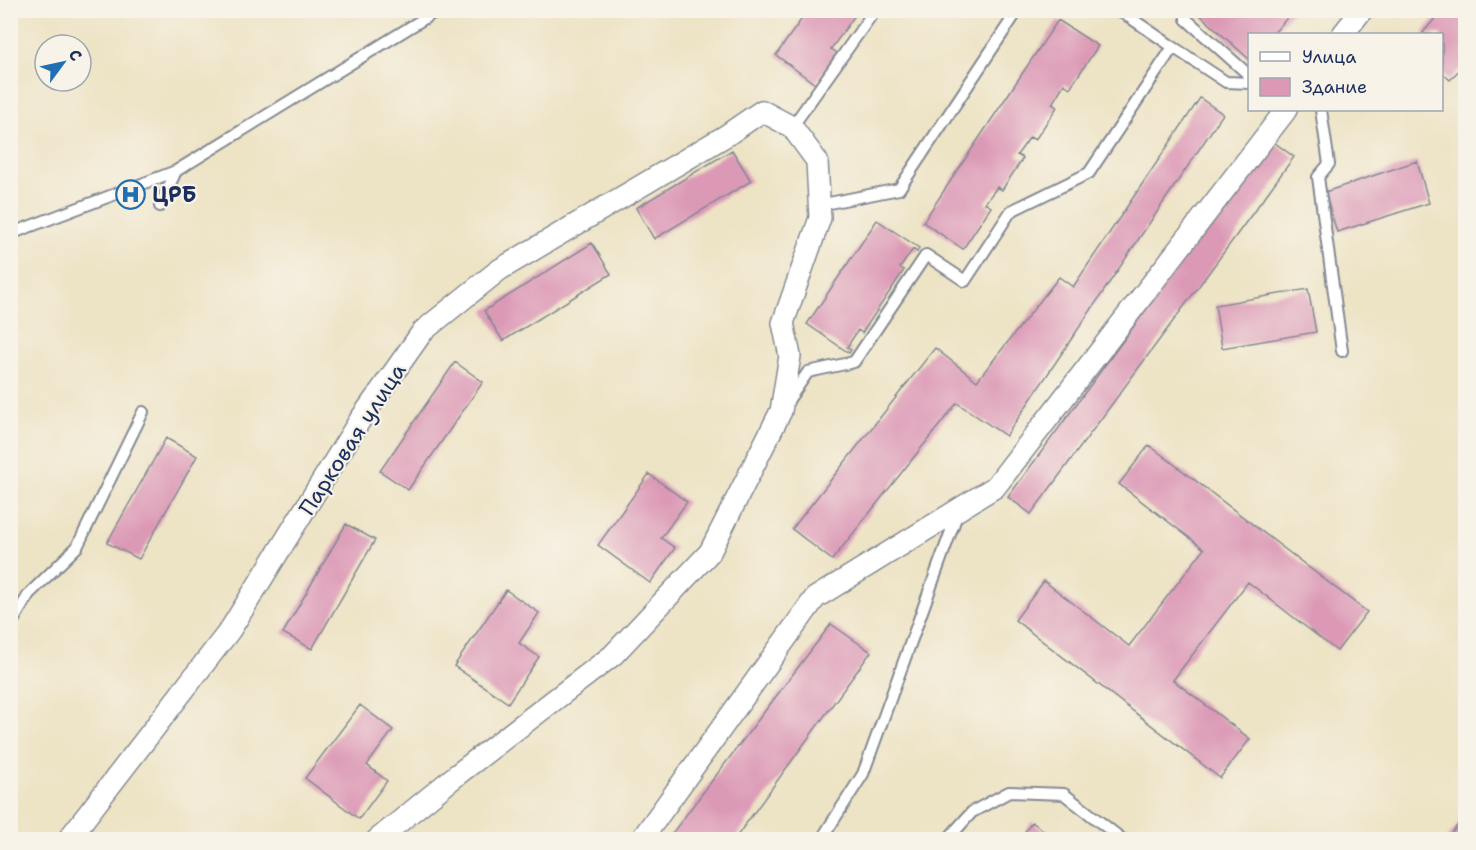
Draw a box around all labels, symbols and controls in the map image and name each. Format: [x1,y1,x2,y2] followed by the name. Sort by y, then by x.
[33,33,93,93] north arrow
[1248,33,1443,111] legend
[64,45,87,65] text: С
[1302,45,1356,69] text: Улица
[1302,75,1367,99] text: Здание
[115,178,147,210] hospital icon: ЦРБ
[152,180,197,209] place label: ЦРБ
[292,357,413,521] street label: Парковая улица

